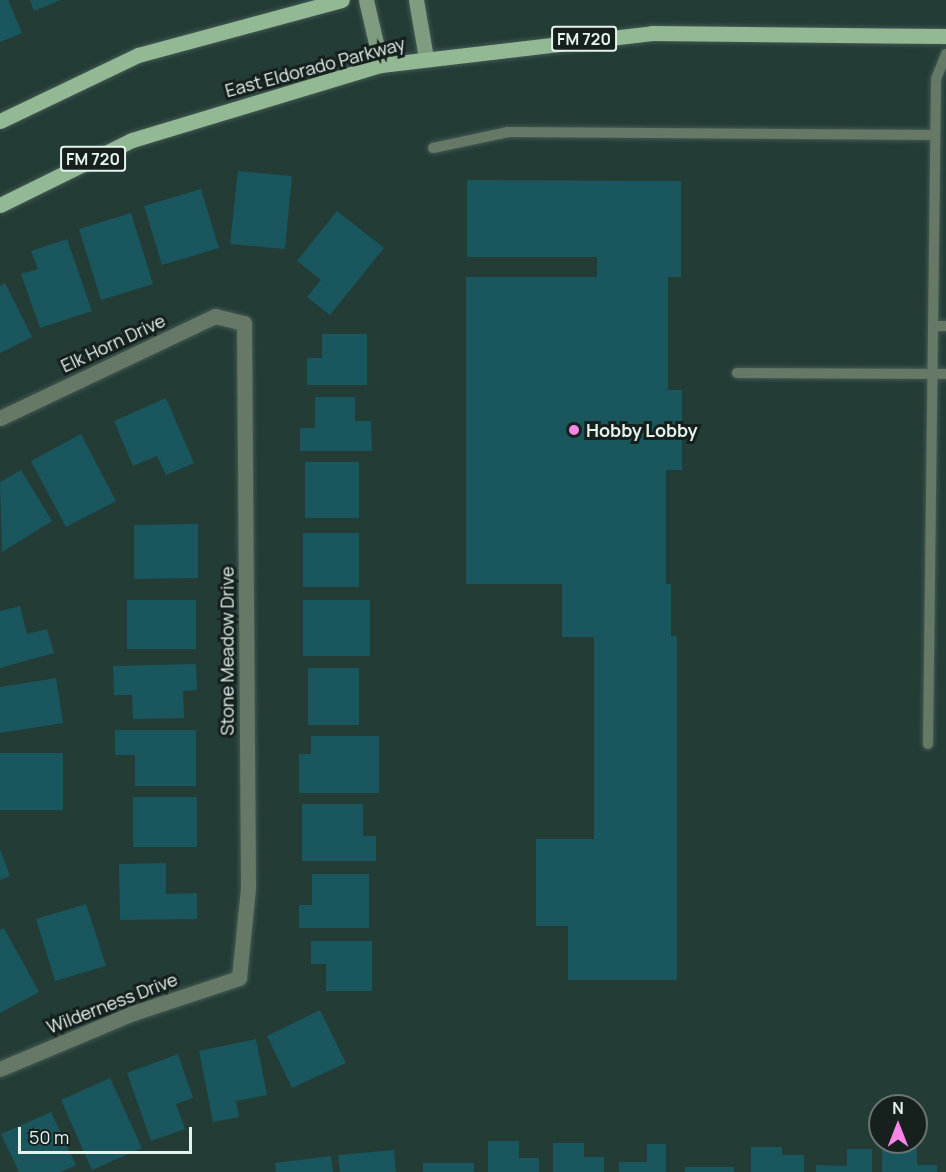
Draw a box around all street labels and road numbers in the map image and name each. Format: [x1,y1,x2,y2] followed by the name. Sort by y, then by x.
[551,26,617,52] road number: FM 720
[223,33,407,101] street label: East Eldorado Parkway
[60,146,126,172] road number: FM 720
[57,309,169,377] street label: Elk Horn Drive
[216,566,238,736] street label: Stone Meadow Drive
[44,968,180,1038] street label: Wilderness Drive

